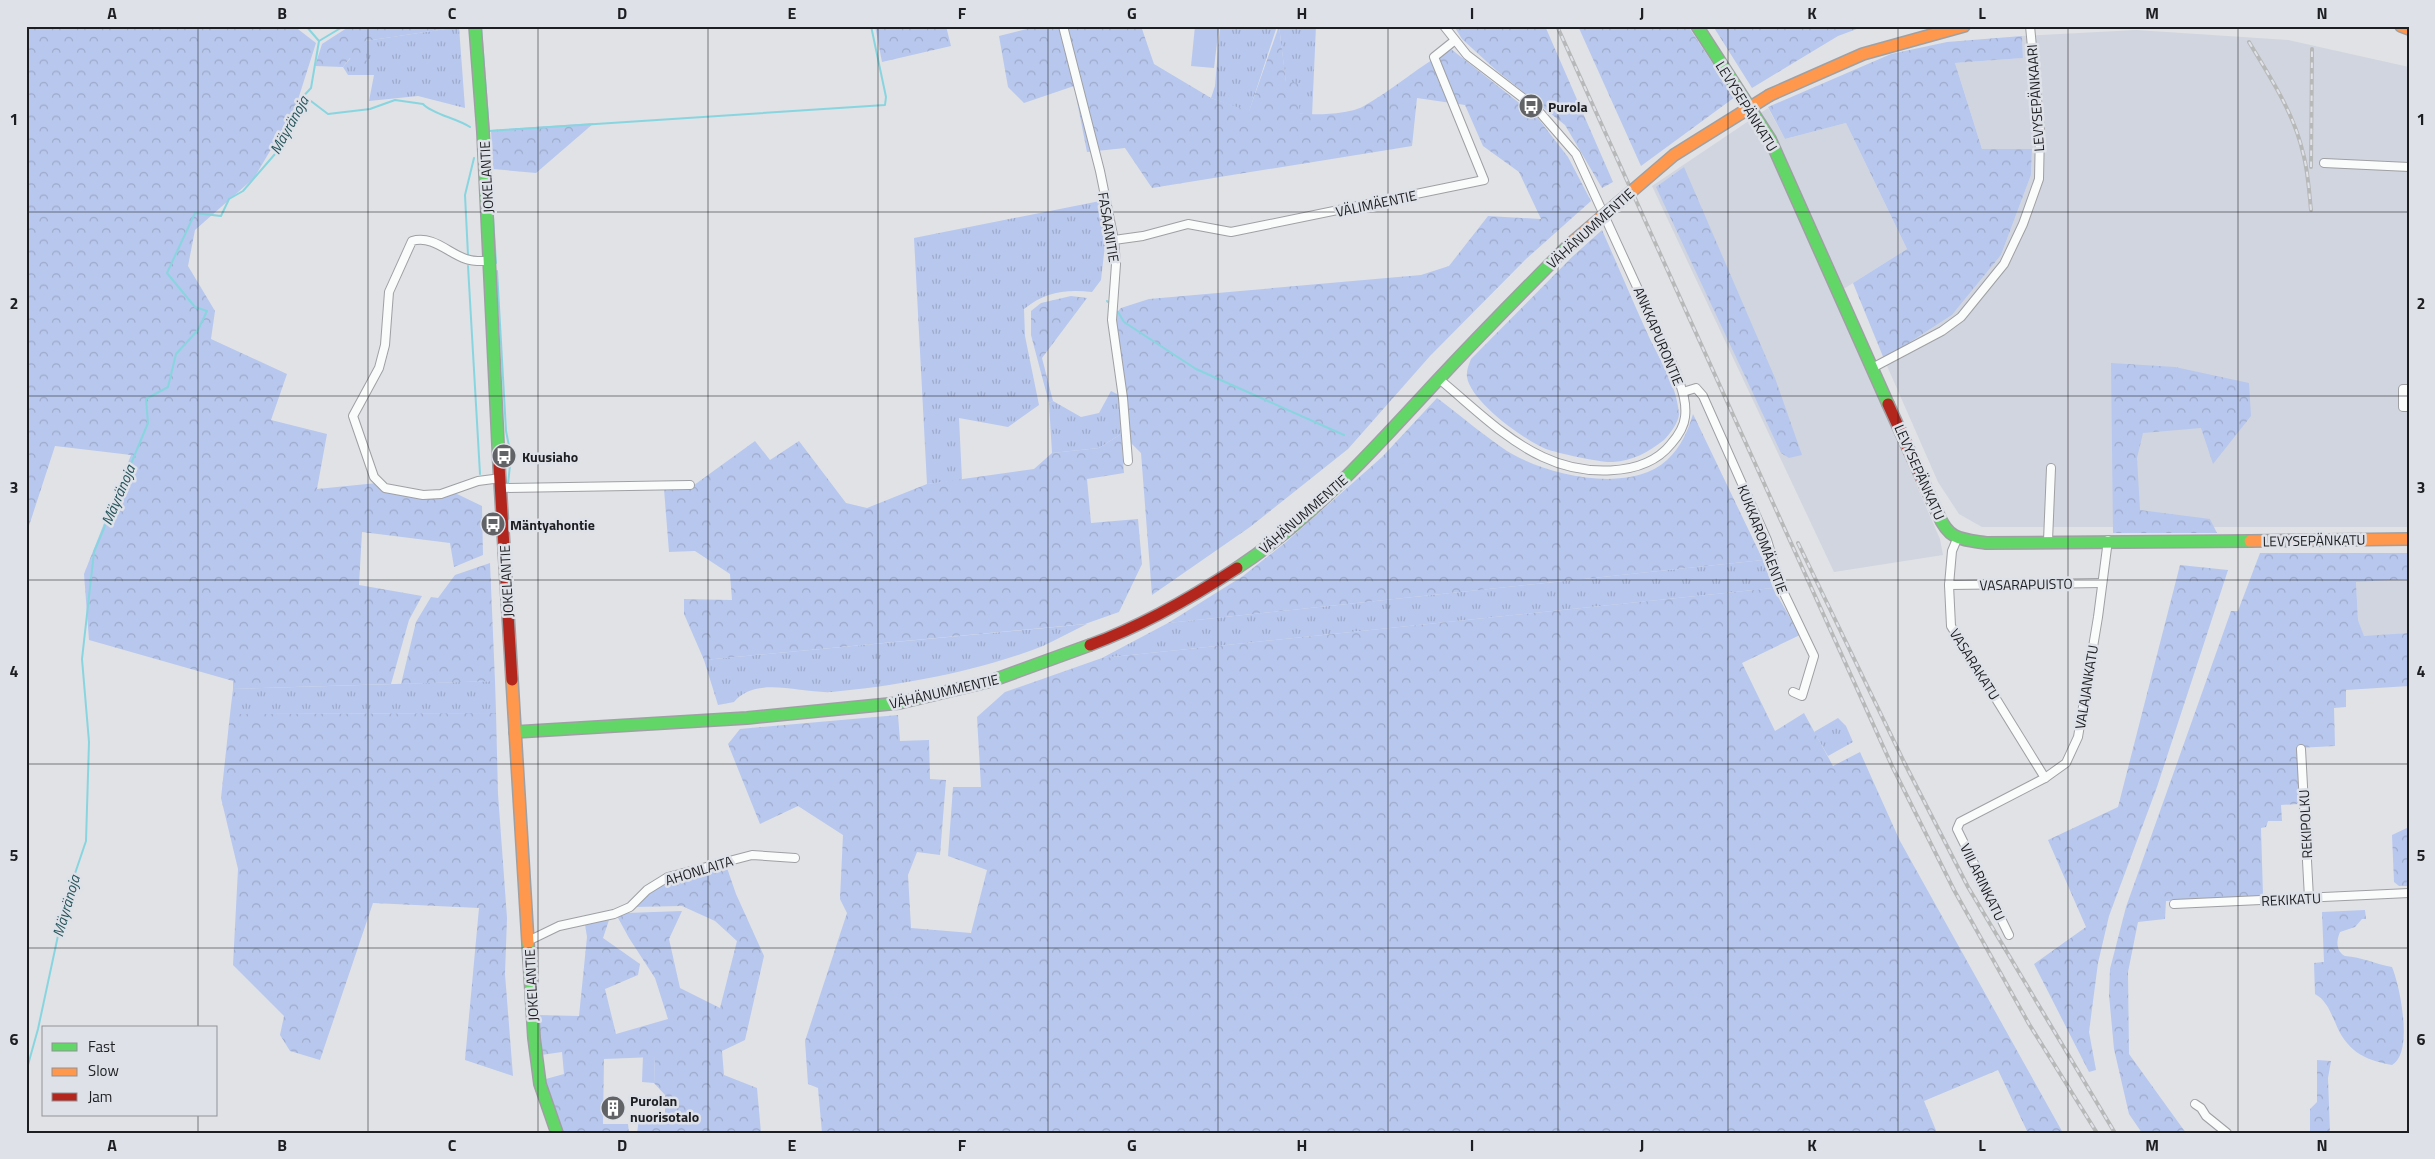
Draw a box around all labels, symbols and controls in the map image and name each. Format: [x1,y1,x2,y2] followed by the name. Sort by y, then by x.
[107,1,117,25] text: A
[277,1,287,25] text: B
[448,1,457,25] text: C
[617,1,627,25] text: D
[788,1,797,25] text: E
[958,1,967,25] text: F
[1127,1,1137,25] text: G
[1297,1,1307,25] text: H
[1470,1,1474,25] text: I
[1640,1,1644,25] text: J
[1807,1,1817,25] text: K
[1978,1,1986,25] text: L
[2145,1,2159,25] text: M
[2316,1,2328,25] text: N
[2021,44,2049,152] street label: LEVYSEPÄNKAARI
[1711,57,1783,155] street label: LEVYSEPÄNKATU
[264,90,315,158] water label: Mäyränoja
[1518,93,1544,119] bus stop icon: Purola
[1548,96,1588,117] place label: Purola
[10,107,18,131] text: 1
[2417,107,2425,131] text: 1
[474,140,498,214] street label: JOKELANTIE
[1541,183,1639,273] street label: VÄHÄNUMMENTIE
[1334,184,1419,222] street label: VÄLIMÄENTIE
[1093,190,1125,264] street label: FASAANITIE
[1629,283,1689,389] street label: ANKKAPURONTIE
[10,291,18,315] text: 2
[2417,291,2425,315] text: 2
[1889,421,1951,523] street label: LEVYSEPÄNKATU
[491,443,517,469] bus stop icon: Kuusiaho
[522,446,578,467] place label: Kuusiaho
[95,460,142,529] water label: Mäyränoja
[1254,469,1352,559] street label: VÄHÄNUMMENTIE
[10,475,18,499] text: 3
[2417,475,2425,499] text: 3
[1733,482,1793,597] street label: KUKKAROMÄENTIE
[480,511,506,537] bus stop icon: Mäntyahontie
[510,514,595,535] place label: Mäntyahontie
[2262,529,2366,551] street label: LEVYSEPÄNKATU
[494,544,518,618] street label: JOKELANTIE
[1979,573,2073,595] street label: VASARAPUISTO
[1945,624,2005,704] street label: VASARAKATU
[2069,643,2103,731] street label: VALAJANKATU
[10,659,19,683] text: 4
[2417,659,2426,683] text: 4
[887,668,1001,714] street label: VÄHÄNUMMENTIE
[2293,789,2317,859] street label: REKIPOLKU
[1955,840,2011,924] street label: VIILARINKATU
[10,843,19,867] text: 5
[2417,843,2426,867] text: 5
[662,850,736,890] street label: AHONLAITA
[46,871,86,940] water label: Mäyränoja
[2261,887,2321,911] street label: REKIKATU
[519,948,543,1022] street label: JOKELANTIE
[42,1026,218,1116] legend
[10,1027,19,1051] text: 6
[2417,1027,2426,1051] text: 6
[88,1035,116,1058] text: Fast
[88,1059,119,1082] text: Slow
[88,1085,112,1108] text: Jam
[630,1090,699,1127] place label: Purolan nuorisotalo
[600,1095,626,1121] building icon: Purolan nuorisotalo
[107,1133,117,1157] text: A
[277,1133,287,1157] text: B
[448,1133,457,1157] text: C
[617,1133,627,1157] text: D
[788,1133,797,1157] text: E
[958,1133,967,1157] text: F
[1127,1133,1137,1157] text: G
[1297,1133,1307,1157] text: H
[1470,1133,1474,1157] text: I
[1640,1133,1644,1157] text: J
[1807,1133,1817,1157] text: K
[1978,1133,1986,1157] text: L
[2145,1133,2159,1157] text: M
[2316,1133,2328,1157] text: N

